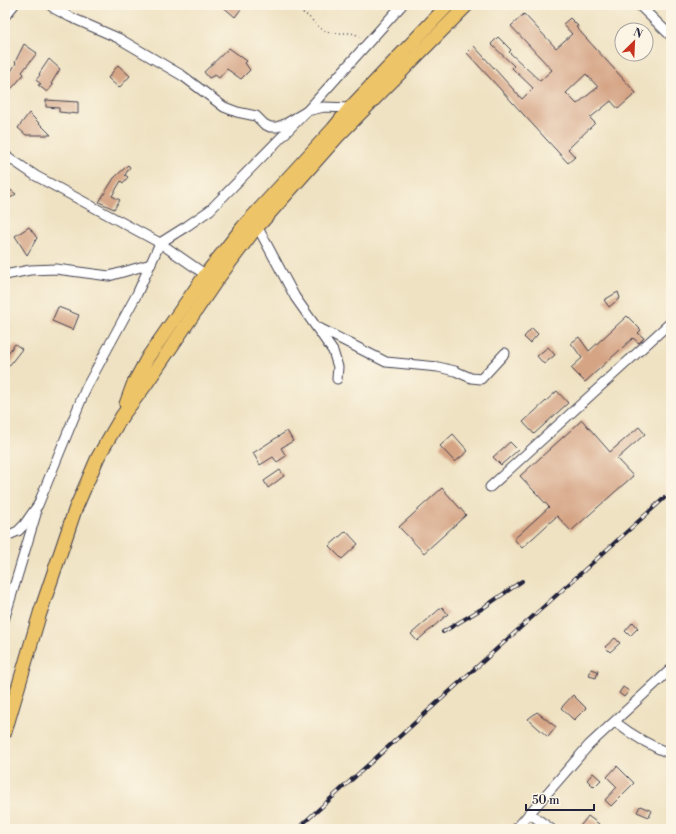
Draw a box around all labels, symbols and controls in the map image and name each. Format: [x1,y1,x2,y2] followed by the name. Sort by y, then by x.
[614,22,654,62] north arrow
[631,26,645,42] text: N
[526,786,594,812] scale bar
[532,793,560,808] text: 50 m

